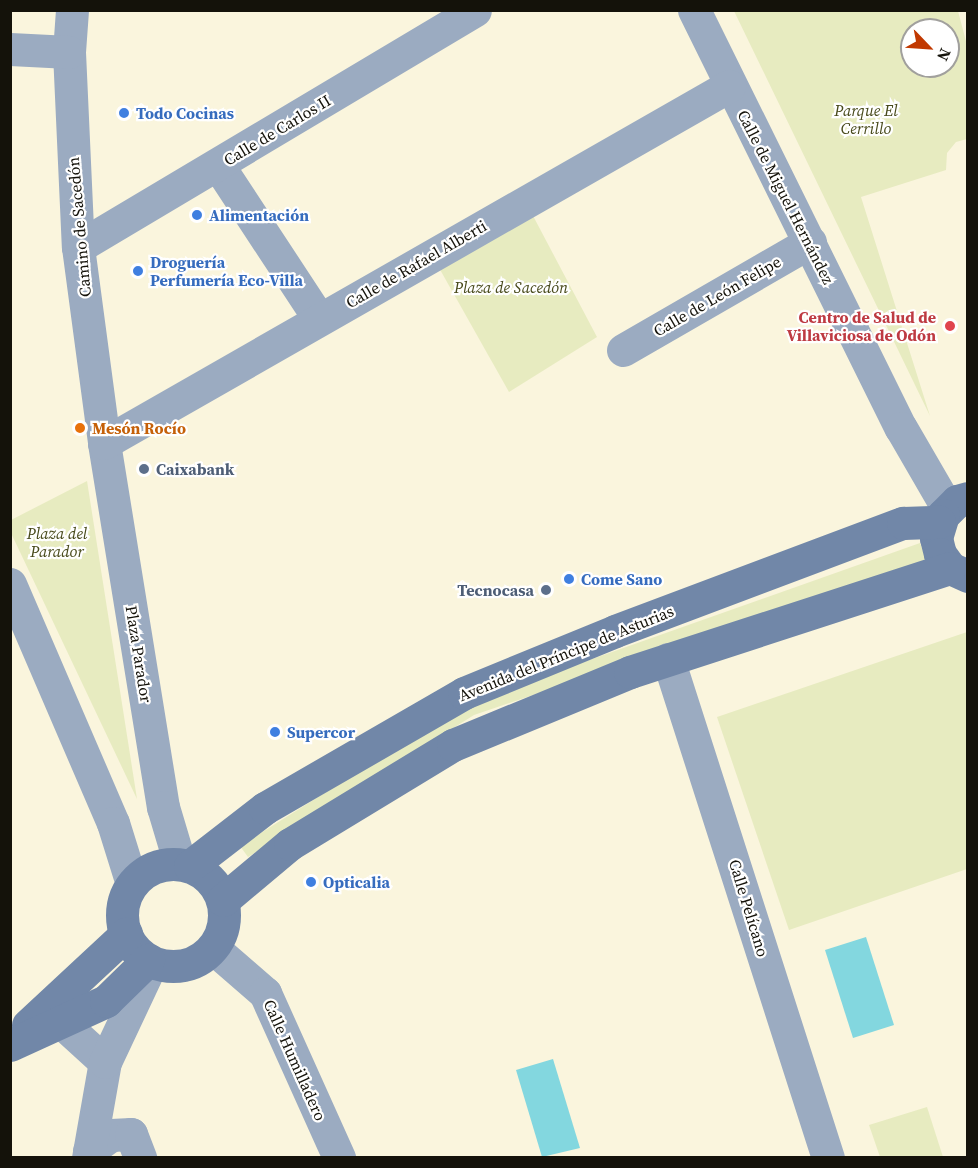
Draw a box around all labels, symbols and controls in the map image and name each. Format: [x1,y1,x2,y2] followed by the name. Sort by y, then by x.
[900,18,960,78] north arrow
[932,45,957,65] text: N
[220,90,334,170] street label: Calle de Carlos II
[834,100,898,138] park label: Parque El Cerrillo
[136,103,234,123] place label: Todo Cocinas
[117,106,131,120] marker: Todo Cocinas
[734,107,838,287] street label: Calle de Miguel Hernández
[63,156,95,298] street label: Camino de Sacedón
[209,205,309,225] place label: Alimentación
[190,208,204,222] marker: Alimentación
[342,216,490,312] street label: Calle de Rafael Alberti
[150,252,303,290] place label: Droguería Perfumería Eco-Villa
[650,252,784,340] street label: Calle de León Felipe
[131,264,145,278] marker: Droguería Perfumería Eco-Villa
[454,277,568,297] park label: Plaza de Sacedón
[787,307,936,345] place label: Centro de Salud de Villaviciosa de Odón
[941,317,959,335] marker: Centro de Salud de Villaviciosa de Odón
[92,418,186,438] place label: Mesón Rocío
[73,421,87,435] marker: Mesón Rocío
[156,459,234,479] place label: Caixabank
[137,462,151,476] marker: Caixabank
[27,523,87,561] park label: Plaza del Parador
[581,569,662,589] place label: Come Sano
[562,572,576,586] marker: Come Sano
[457,580,534,600] place label: Tecnocasa
[539,583,553,597] marker: Tecnocasa
[456,601,676,705] street label: Avenida del Príncipe de Asturias
[122,604,156,704] street label: Plaza Parador
[287,722,355,742] place label: Supercor
[268,725,282,739] marker: Supercor
[725,857,773,959] street label: Calle Pelícano
[323,872,390,892] place label: Opticalia
[304,875,318,889] marker: Opticalia
[260,996,330,1124] street label: Calle Humilladero

